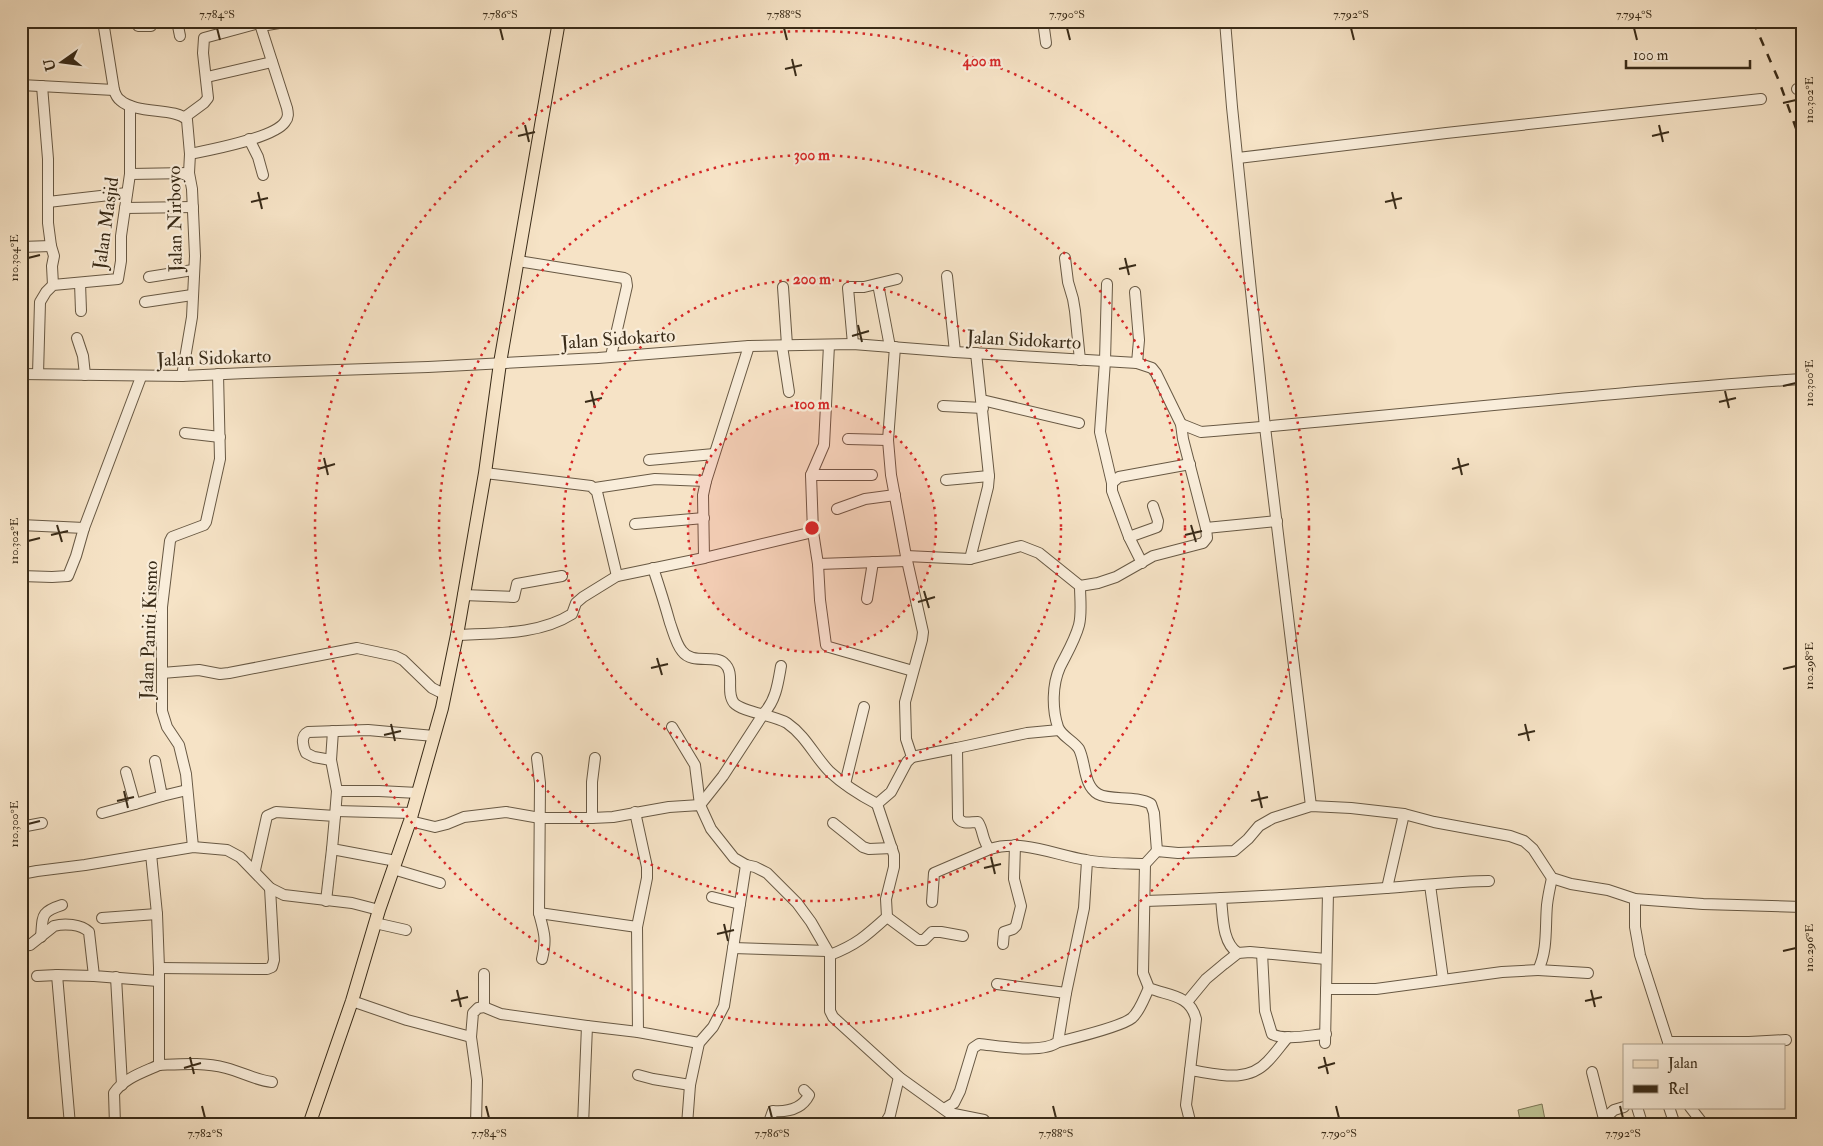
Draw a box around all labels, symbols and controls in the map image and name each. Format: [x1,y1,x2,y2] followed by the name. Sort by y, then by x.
[199,7,235,22] text: 7.784°S
[482,7,518,22] text: 7.786°S
[767,7,801,22] text: 7.788°S
[1049,7,1085,22] text: 7.790°S
[1333,7,1369,22] text: 7.792°S
[1616,7,1652,22] text: 7.794°S
[38,38,88,88] north arrow
[1626,38,1749,70] scale bar
[1633,46,1669,65] text: 100 m
[962,52,1001,71] text: 400 m
[40,57,60,73] text: U
[1802,76,1817,123] text: 110.302°E
[794,146,830,165] text: 300 m
[162,166,188,273] street label: Jalan Nirboyo
[88,175,124,272] street label: Jalan Masjid
[7,234,22,282] text: 110.304°E
[793,270,831,289] text: 200 m
[559,323,676,355] street label: Jalan Sidokarto
[965,325,1082,355] street label: Jalan Sidokarto
[155,344,272,372] street label: Jalan Sidokarto
[1802,359,1817,406] text: 110.300°E
[794,395,830,414] text: 100 m
[7,517,22,564] text: 110.302°E
[803,519,821,537] centre of rings
[135,560,163,701] street label: Jalan Paniti Kismo
[1802,642,1817,690] text: 110.298°E
[7,800,22,847] text: 110.300°E
[1802,924,1817,972] text: 110.296°E
[1623,1044,1786,1108] legend
[1667,1054,1698,1074] text: Jalan
[1668,1080,1689,1099] text: Rel
[187,1126,223,1141] text: 7.782°S
[471,1126,507,1141] text: 7.784°S
[754,1126,790,1141] text: 7.786°S
[1039,1126,1073,1141] text: 7.788°S
[1321,1126,1357,1141] text: 7.790°S
[1605,1126,1641,1141] text: 7.792°S

